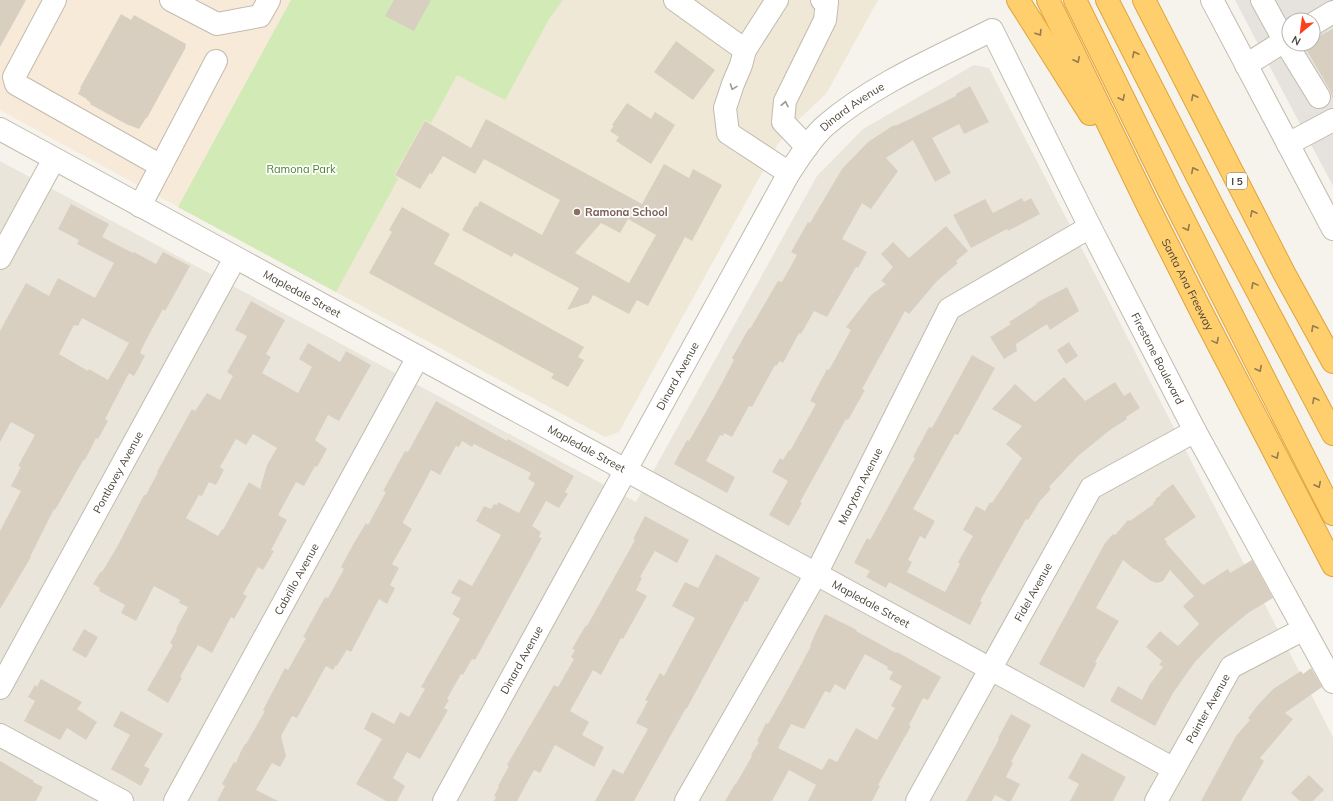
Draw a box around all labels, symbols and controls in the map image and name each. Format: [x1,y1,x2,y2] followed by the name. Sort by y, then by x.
[1281,12,1321,52] north arrow
[1034,29,1041,36] one-way arrow
[1289,33,1303,49] text: N
[1132,50,1140,58] one-way arrow
[1072,56,1080,64] one-way arrow
[817,79,887,134] street label: Dinard Avenue
[729,83,737,90] one-way arrow
[1117,94,1125,101] one-way arrow
[1191,94,1199,101] one-way arrow
[781,101,789,107] one-way arrow
[266,162,336,176] park label: Ramona Park
[1191,166,1199,174] one-way arrow
[1227,173,1247,189] road number: I 5
[585,205,668,219] place label: Ramona School
[572,207,582,217] marker: Ramona School
[1251,209,1258,217] one-way arrow
[1182,224,1190,231] one-way arrow
[1159,236,1217,333] street label: Santa Ana Freeway
[261,267,343,321] street label: Mapledale Street
[1251,282,1259,289] one-way arrow
[1128,310,1187,407] street label: Firestone Boulevard
[1312,324,1319,332] one-way arrow
[1211,337,1219,344] one-way arrow
[653,339,702,412] street label: Dinard Avenue
[1254,365,1262,372] one-way arrow
[1312,397,1319,404] one-way arrow
[545,422,628,476] street label: Mapledale Street
[90,429,146,516] street label: Pontlavey Avenue
[835,445,885,527] street label: Maryton Avenue
[1271,452,1279,459] one-way arrow
[1313,481,1321,488] one-way arrow
[271,541,322,617] street label: Cabrillo Avenue
[1011,560,1055,624] street label: Fidel Avenue
[830,577,912,631] street label: Mapledale Street
[497,623,546,696] street label: Dinard Avenue
[1183,671,1233,746] street label: Painter Avenue

